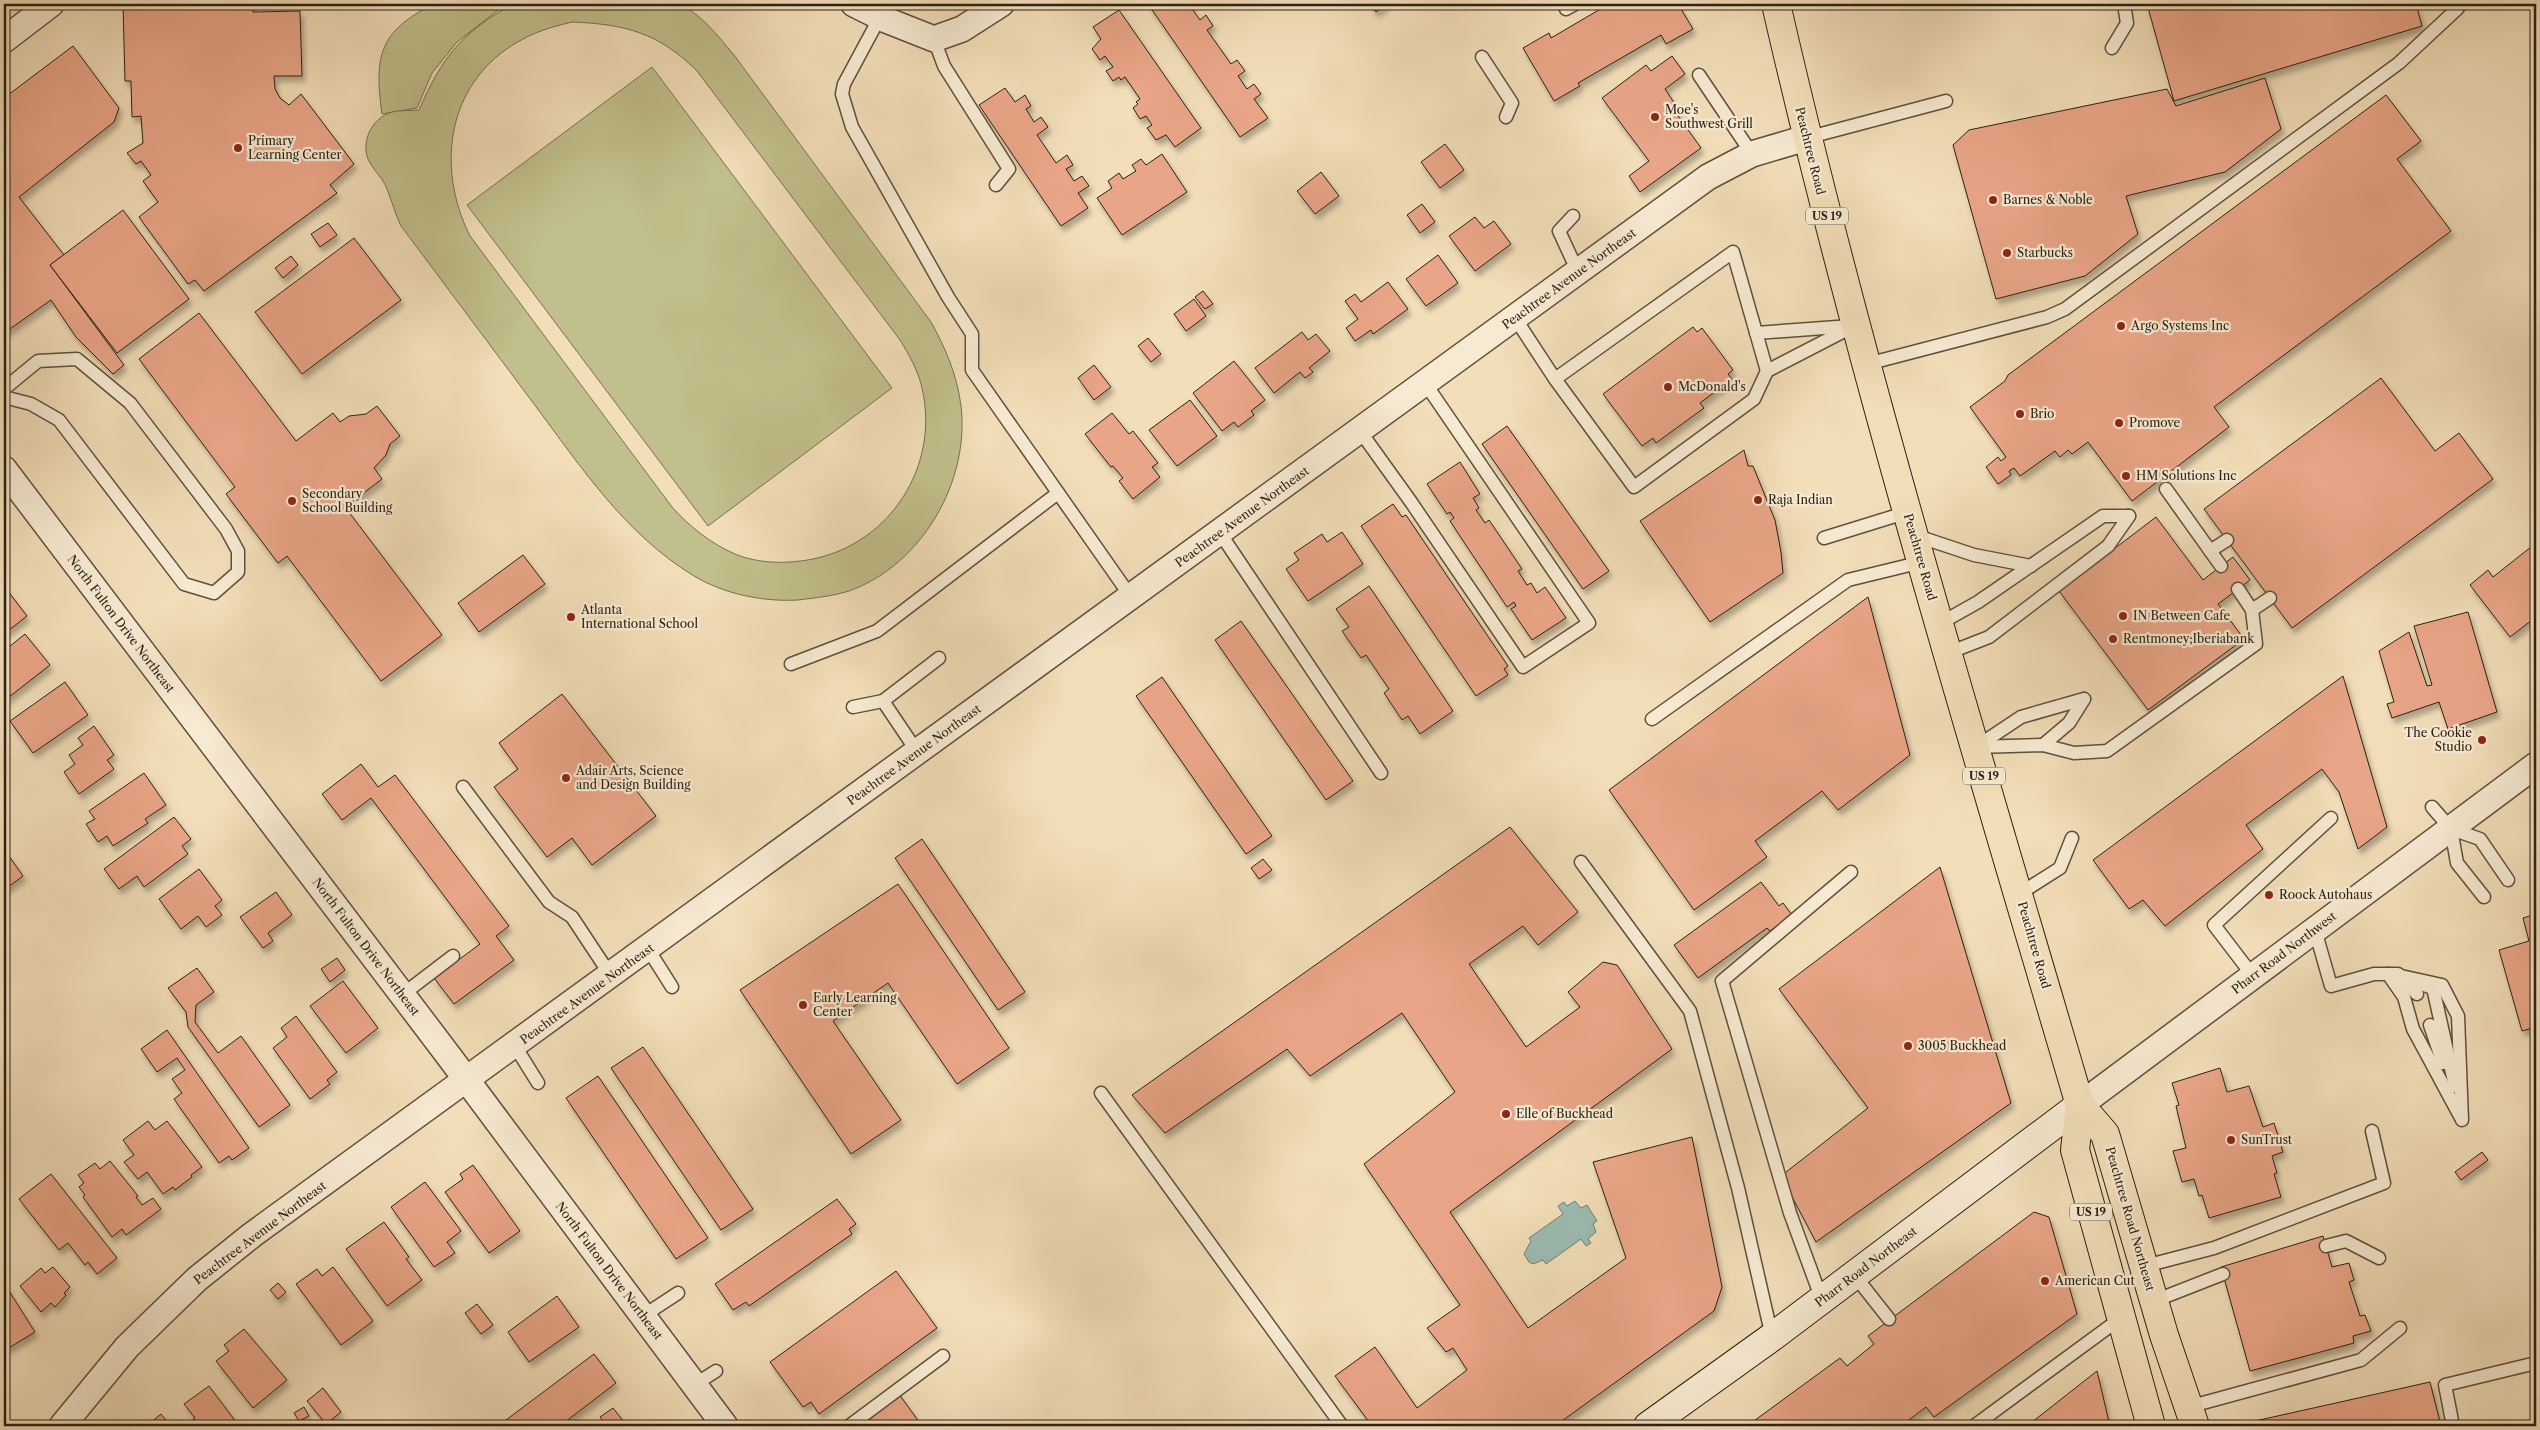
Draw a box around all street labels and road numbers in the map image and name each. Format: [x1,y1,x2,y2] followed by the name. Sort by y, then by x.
[1792,105,1829,197] street label: Peachtree Road
[1806,208,1848,225] road number: US 19
[1499,225,1639,332] street label: Peachtree Avenue Northeast
[1172,463,1312,570] street label: Peachtree Avenue Northeast
[1901,512,1940,603] street label: Peachtree Road
[65,552,179,696] street label: North Fulton Drive Northeast
[844,701,984,808] street label: Peachtree Avenue Northeast
[1963,768,2005,784] road number: US 19
[310,875,424,1019] street label: North Fulton Drive Northeast
[2015,900,2054,991] street label: Peachtree Road
[2229,908,2339,997] street label: Pharr Road Northwest
[517,940,657,1047] street label: Peachtree Avenue Northeast
[2103,1145,2158,1293] street label: Peachtree Road Northeast
[191,1177,329,1287] street label: Peachtree Avenue Northeast
[553,1199,667,1343] street label: North Fulton Drive Northeast
[2070,1204,2112,1220] road number: US 19
[1812,1223,1920,1310] street label: Pharr Road Northeast

